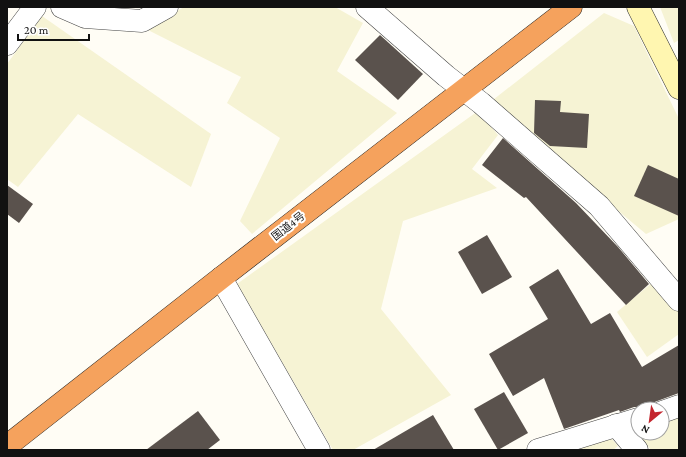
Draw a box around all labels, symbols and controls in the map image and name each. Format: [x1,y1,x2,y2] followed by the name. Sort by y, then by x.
[18,16,89,42] scale bar
[24,23,49,37] text: 20 m
[269,209,307,243] street label: 国道4号
[630,401,670,441] north arrow
[639,422,651,437] text: N

